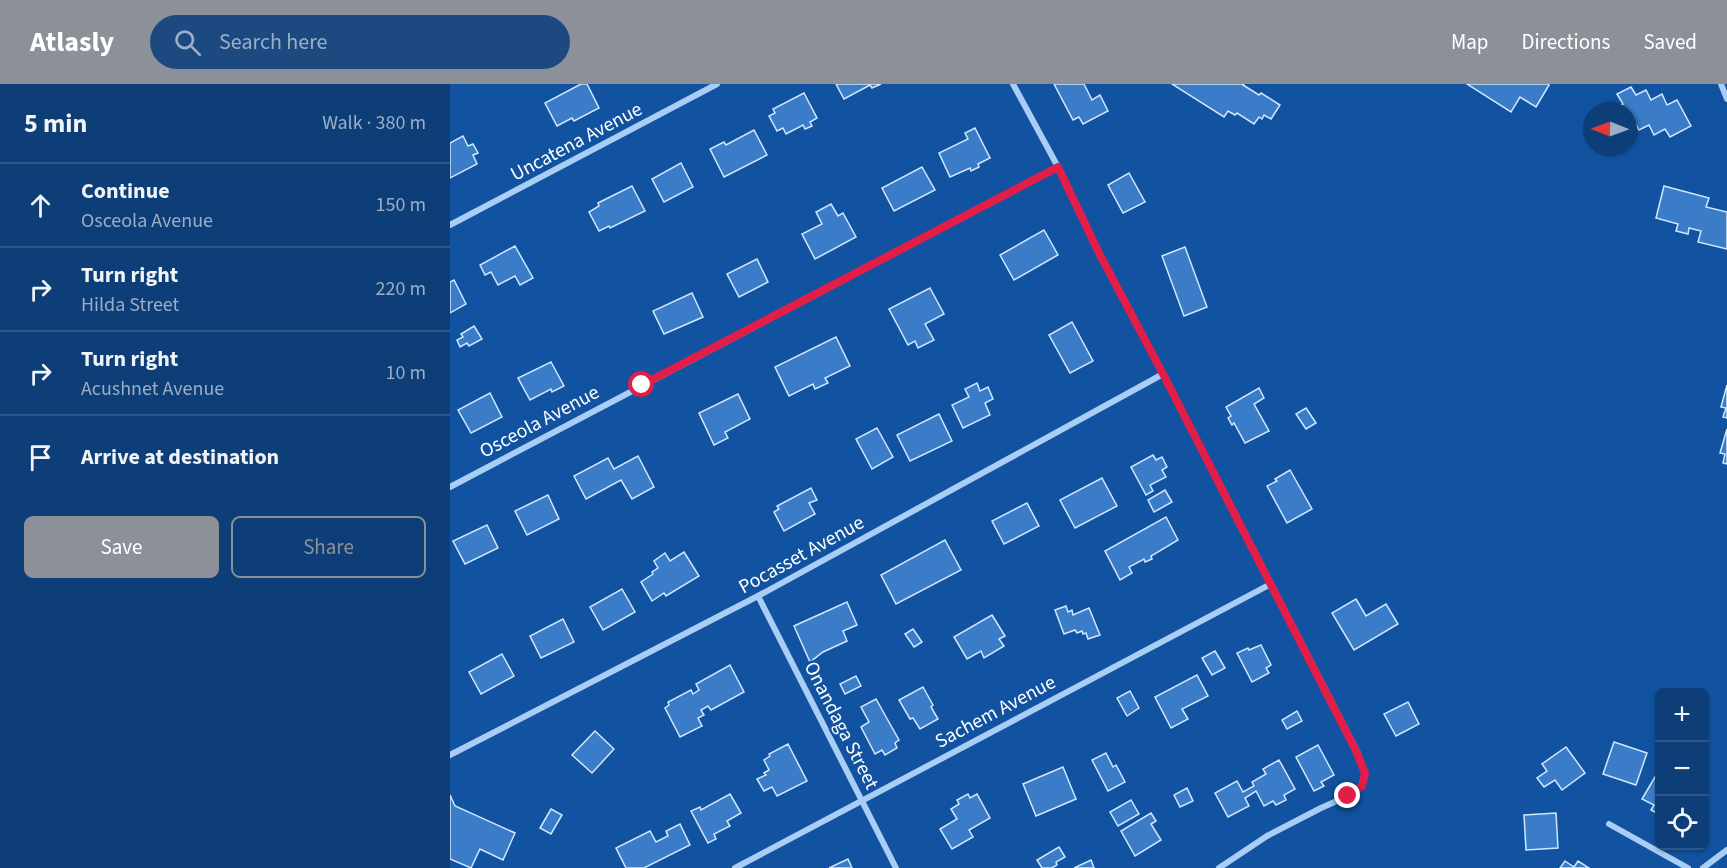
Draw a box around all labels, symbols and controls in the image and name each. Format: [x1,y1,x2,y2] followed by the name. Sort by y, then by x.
[150,15,570,69] search box
[30,22,114,62] text: Atlasly
[171,26,204,59] icon: search
[219,26,328,58] text: Search here
[1451,27,1489,57] text: Map
[1522,27,1610,57] text: Directions
[1643,27,1697,57] text: Saved
[506,95,647,188] street label: Uncatena Avenue
[1583,102,1637,156] north arrow
[24,105,87,142] text: 5 min
[322,109,426,137] text: Walk · 380 m
[81,175,170,207] text: Continue
[24,189,57,222] icon: ahead
[376,191,426,219] text: 150 m
[81,207,213,235] text: Osceola Avenue
[81,259,178,291] text: Turn right
[24,273,57,306] icon: right
[376,275,426,303] text: 220 m
[81,291,179,319] text: Hilda Street
[81,343,178,375] text: Turn right
[24,357,57,390] icon: right
[386,359,426,387] text: 10 m
[628,371,654,397] route start
[81,375,224,403] text: Acushnet Avenue
[475,379,604,465] street label: Osceola Avenue
[24,441,57,474] icon: arrive
[81,441,279,473] text: Arrive at destination
[734,509,869,601] street label: Pocasset Avenue
[24,516,219,578] button: Save
[231,516,426,578] button: Share
[797,657,886,795] street label: Onandaga Street
[930,668,1061,755] street label: Sachem Avenue
[1655,688,1709,850] map controls
[1655,688,1709,742] button: +
[1655,742,1709,796] button: −
[1334,782,1360,808] route end
[1655,796,1709,850] button: locate

